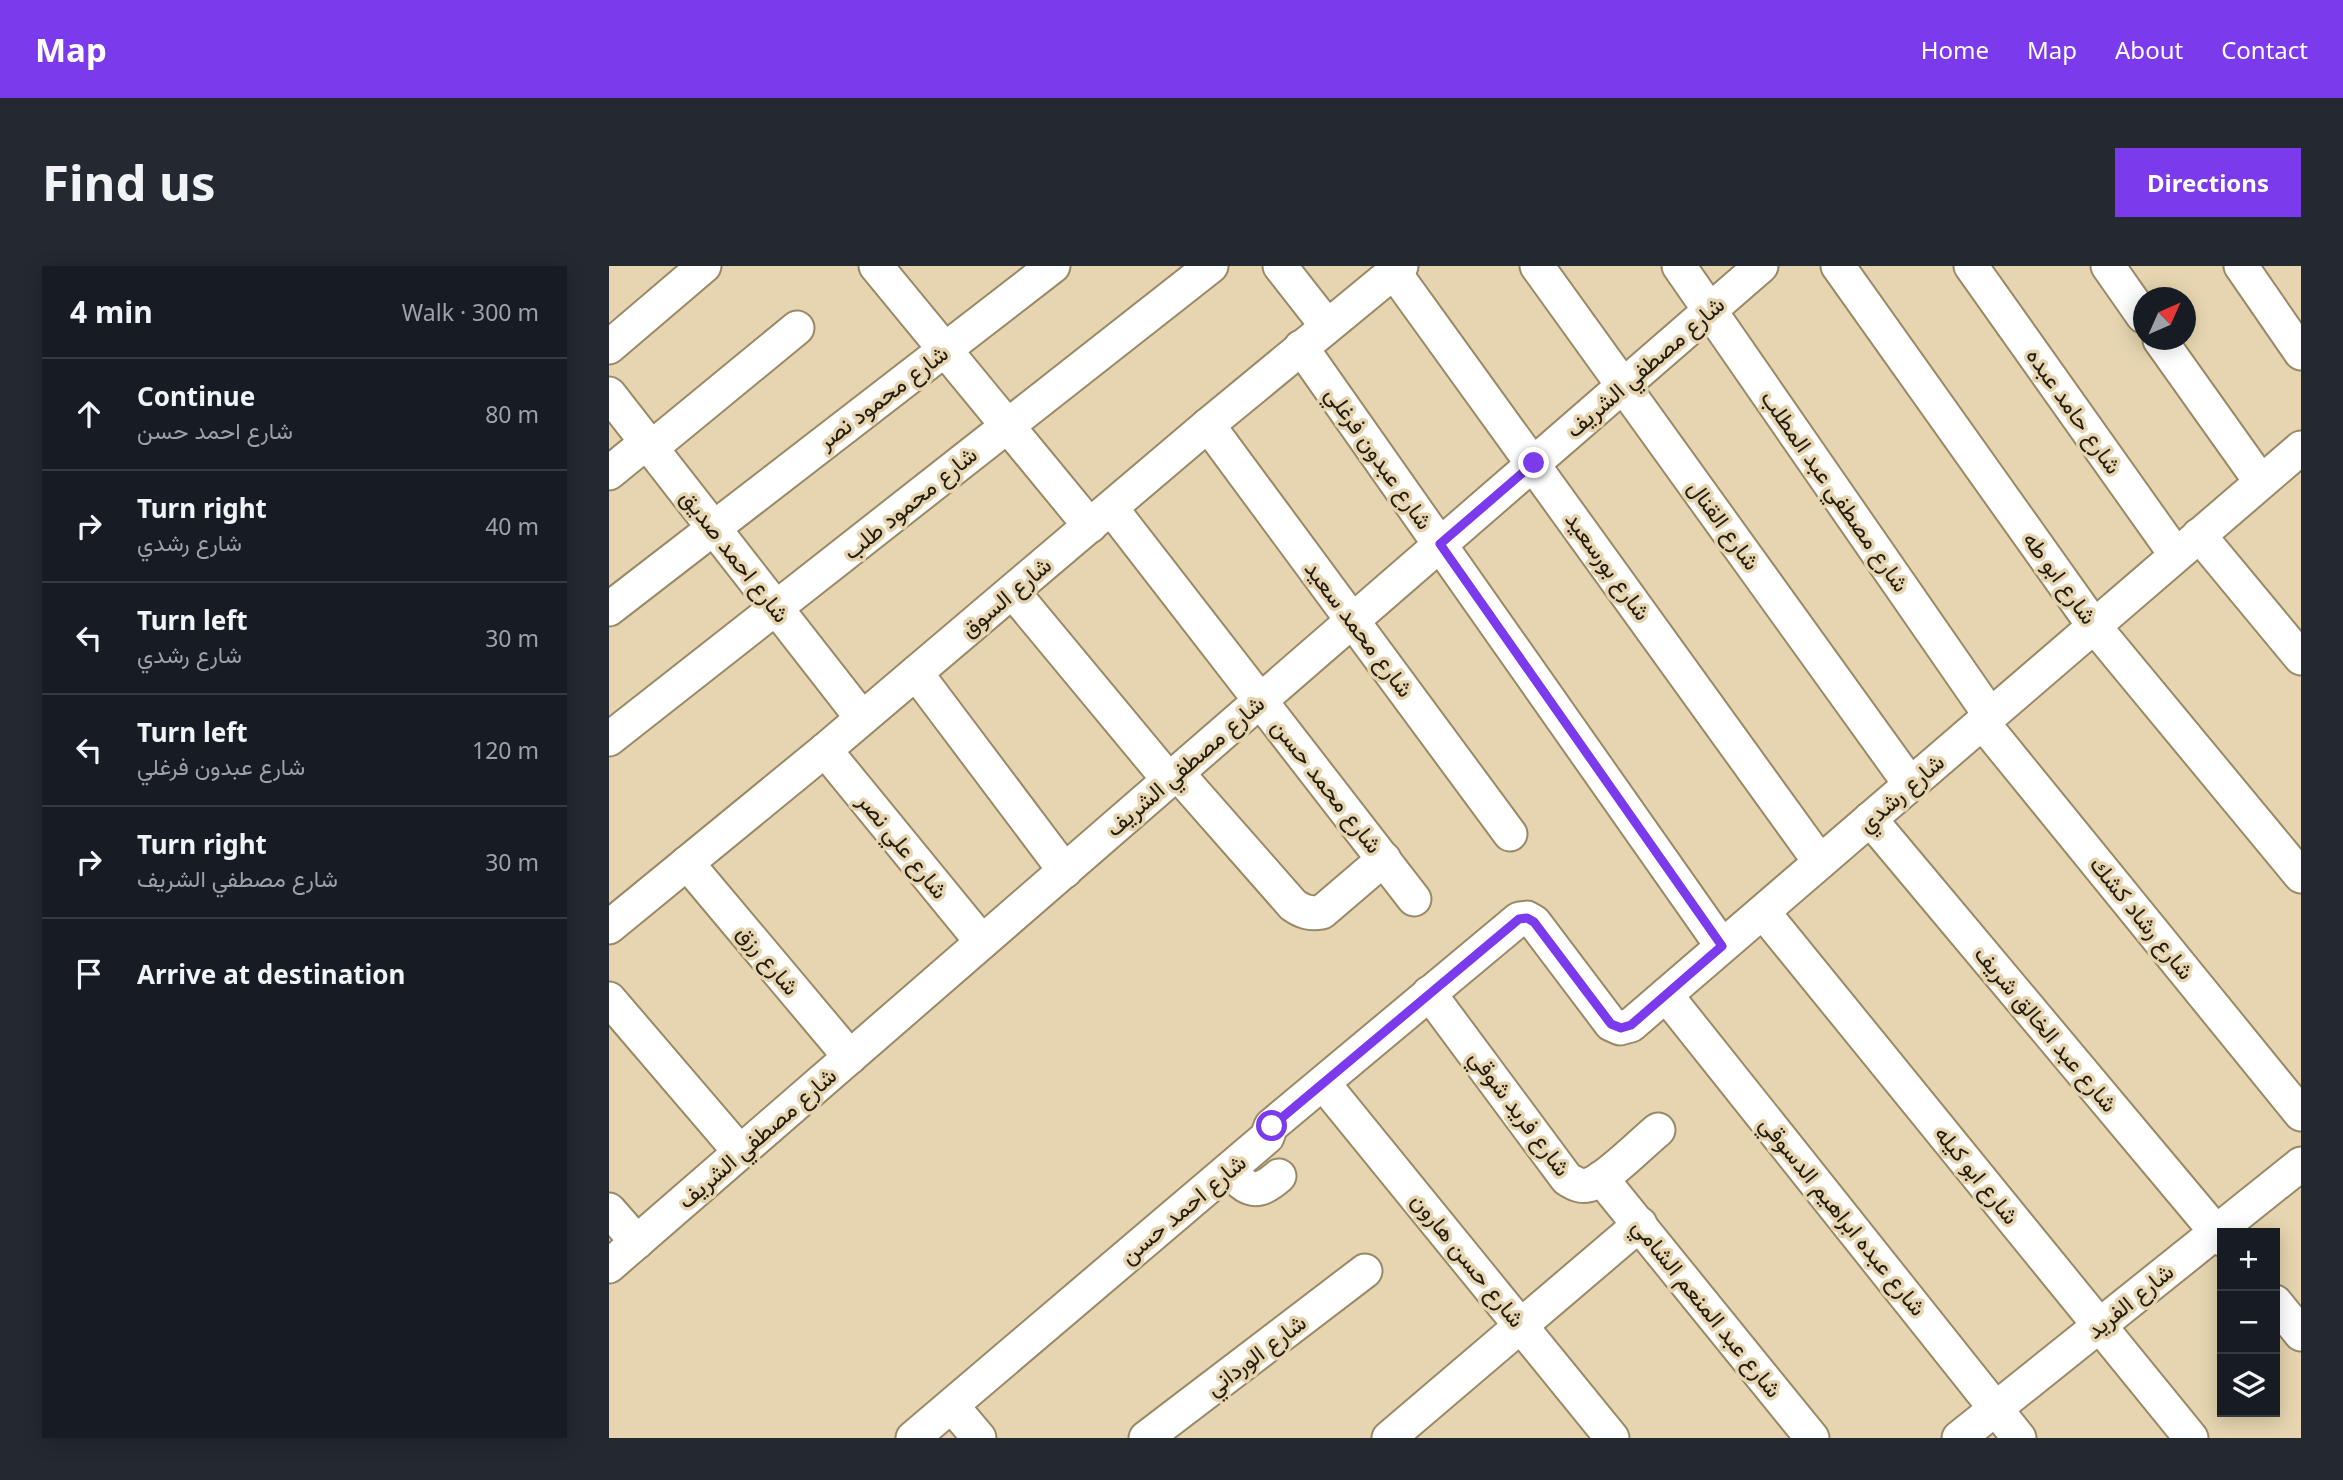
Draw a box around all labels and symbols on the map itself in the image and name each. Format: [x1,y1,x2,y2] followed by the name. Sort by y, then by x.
[2133,287,2196,350] north arrow
[1558,288,1733,447] street label: شارع مصطفي الشريف
[810,337,955,457] street label: شارع محمود نصر
[2019,341,2130,480] street label: شارع حامد عبده
[1315,379,1441,538] street label: شارع عبدون فرغلي
[1751,383,1918,600] street label: شارع مصطفي عبد المطلب
[835,438,984,567] street label: شارع محمود طلب
[1518,447,1549,478] route end
[1680,473,1768,577] street label: شارع القنال
[673,482,798,629] street label: شارع احمد صديق
[1558,505,1659,627] street label: شارع بورسعيد
[2015,525,2105,631] street label: شارع ابو طه
[953,549,1058,645] street label: شارع السوق
[1297,553,1422,704] street label: شارع محمد سعيد
[1098,687,1273,846] street label: شارع مصطفي الشريف
[1264,711,1391,860] street label: شارع محمد حسن
[1850,746,1953,842] street label: شارع رشدي
[847,785,956,908] street label: شارع علي نصر
[2082,849,2202,986] street label: شارع رشاد كشك
[729,917,808,1002] street label: شارع رزق
[1967,938,2126,1119] street label: شارع عبد الخالق شريف
[1459,1043,1579,1185] street label: شارع فريد شوقي
[670,1059,845,1218] street label: شارع مصطفي الشريف
[1750,1109,1934,1325] street label: شارع عبده ابراهيم الدسوقي
[1256,1110,1287,1141] route start
[1927,1118,2027,1231] street label: شارع ابو كيله
[1112,1146,1253,1271] street label: شارع احمد حسن
[1404,1185,1533,1334] street label: شارع حسن هارون
[1622,1211,1790,1406] street label: شارع عبد المنعم الشامي
[2079,1255,2180,1346] street label: شارع الفريد
[1199,1306,1315,1406] street label: شارع الورداني

